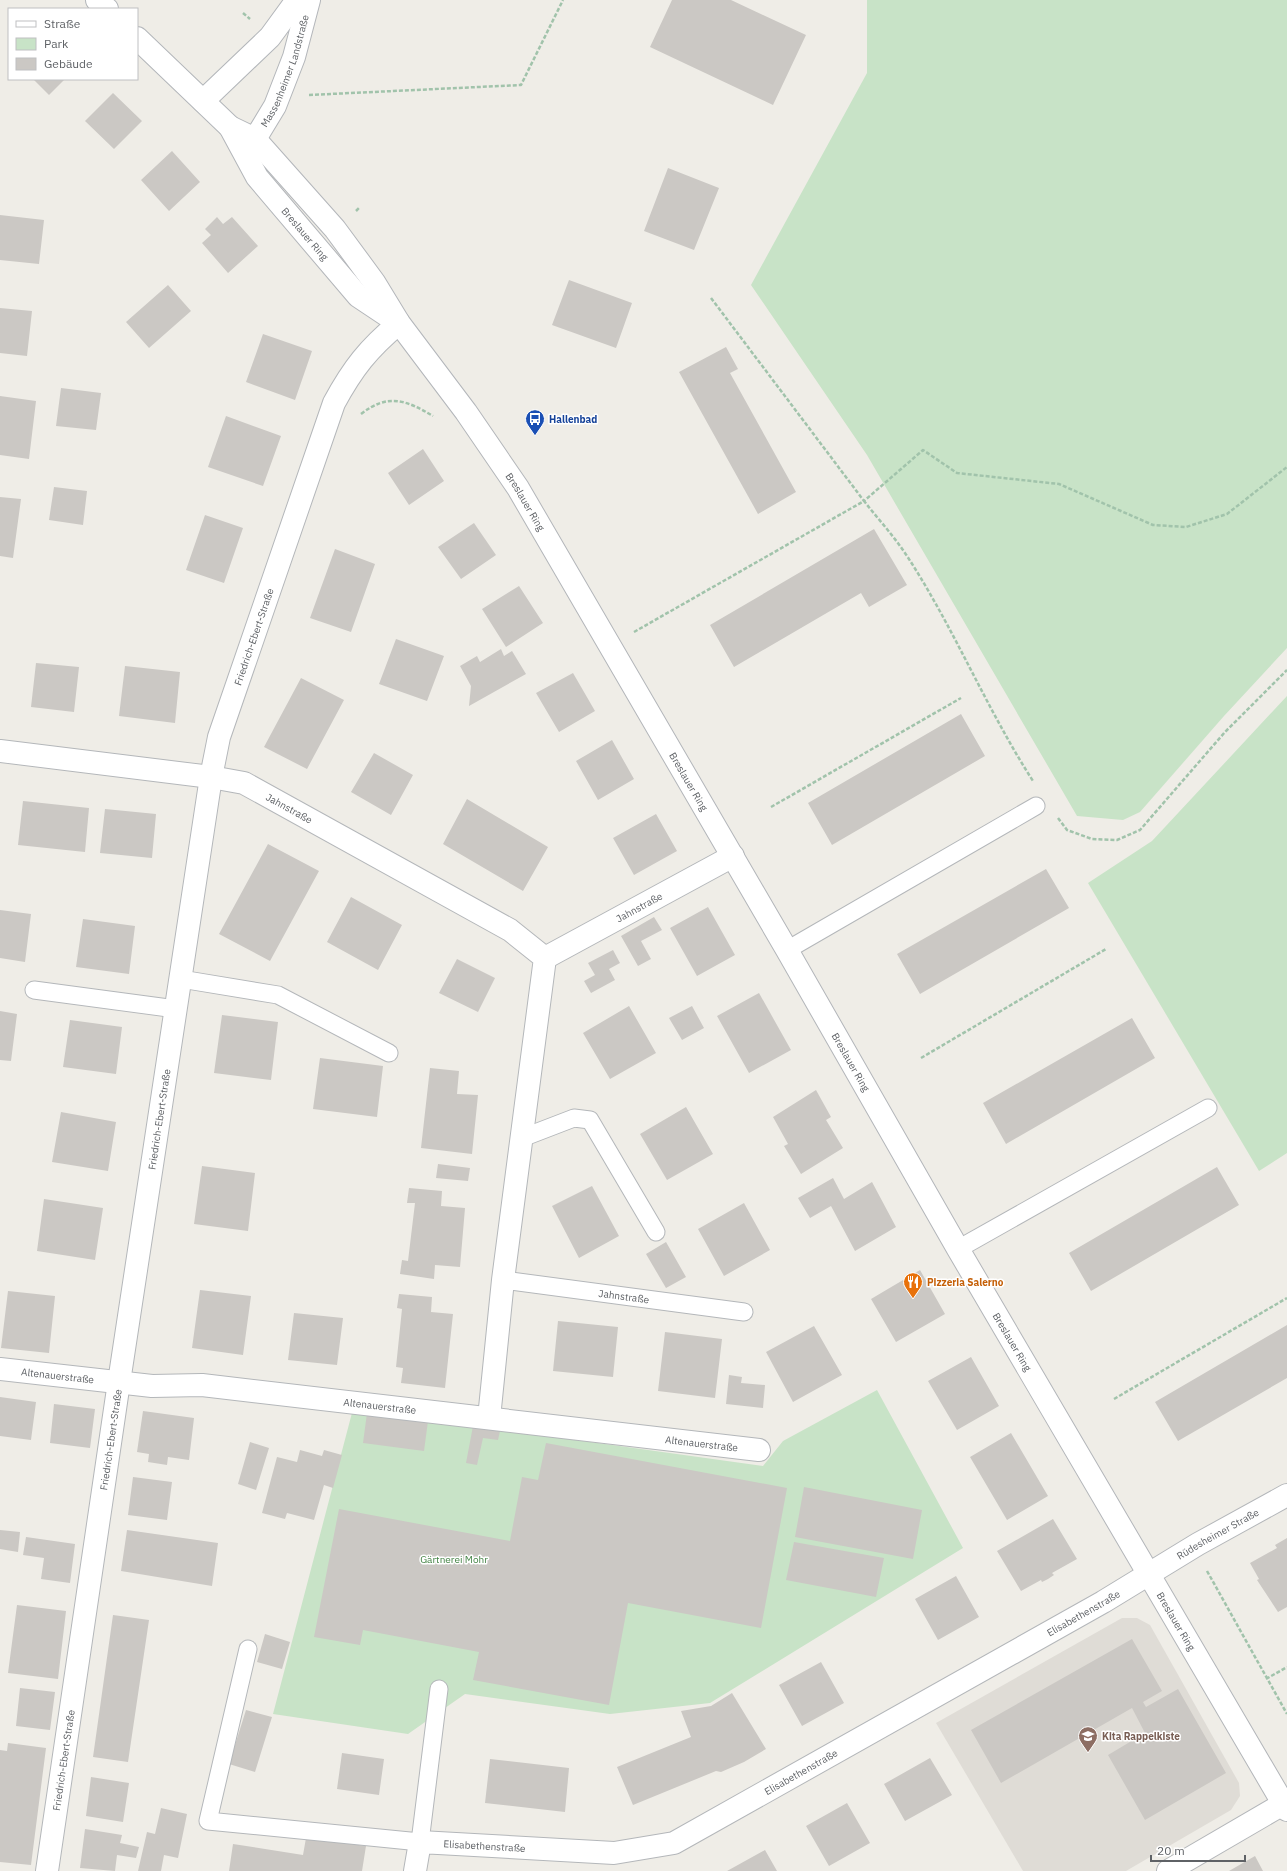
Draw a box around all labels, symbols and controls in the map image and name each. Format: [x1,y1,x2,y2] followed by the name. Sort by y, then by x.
[8,8,138,80] legend
[257,13,311,129] street label: Massenheimer Landstraße
[44,16,81,31] text: Straße
[44,36,69,51] text: Park
[44,56,93,71] text: Gebäude
[279,205,332,264] street label: Breslauer Ring
[524,408,546,436] bus stop icon: Hallenbad
[549,413,597,426] place label: Hallenbad
[503,470,548,534] street label: Breslauer Ring
[231,586,276,687] street label: Friedrich-Ebert-Straße
[667,750,711,814] street label: Breslauer Ring
[264,790,315,826] street label: Jahnstraße
[614,889,665,925] street label: Jahnstraße
[829,1030,873,1094] street label: Breslauer Ring
[145,1067,173,1171] street label: Friedrich-Ebert-Straße
[902,1271,924,1299] restaurant icon: Pizzeria Salerno
[927,1276,1004,1289] place label: Pizzeria Salerno
[598,1286,651,1306] street label: Jahnstraße
[990,1310,1035,1374] street label: Breslauer Ring
[21,1365,95,1386] street label: Altenauerstraße
[97,1388,124,1491] street label: Friedrich-Ebert-Straße
[343,1395,417,1417] street label: Altenauerstraße
[665,1433,739,1454] street label: Altenauerstraße
[1174,1505,1261,1562] street label: Rüdesheimer Straße
[420,1553,488,1566] park label: Gärtnerei Mohr
[1044,1587,1123,1639] street label: Elisabethenstraße
[1154,1590,1199,1653] street label: Breslauer Ring
[49,1708,77,1812] street label: Friedrich-Ebert-Straße
[1077,1725,1099,1753] school or university icon: Kita Rappelkiste
[1102,1730,1180,1743] place label: Kita Rappelkiste
[762,1746,840,1798] street label: Elisabethenstraße
[443,1837,526,1855] street label: Elisabethenstraße
[1151,1837,1245,1863] scale bar
[1157,1843,1185,1858] text: 20 m

